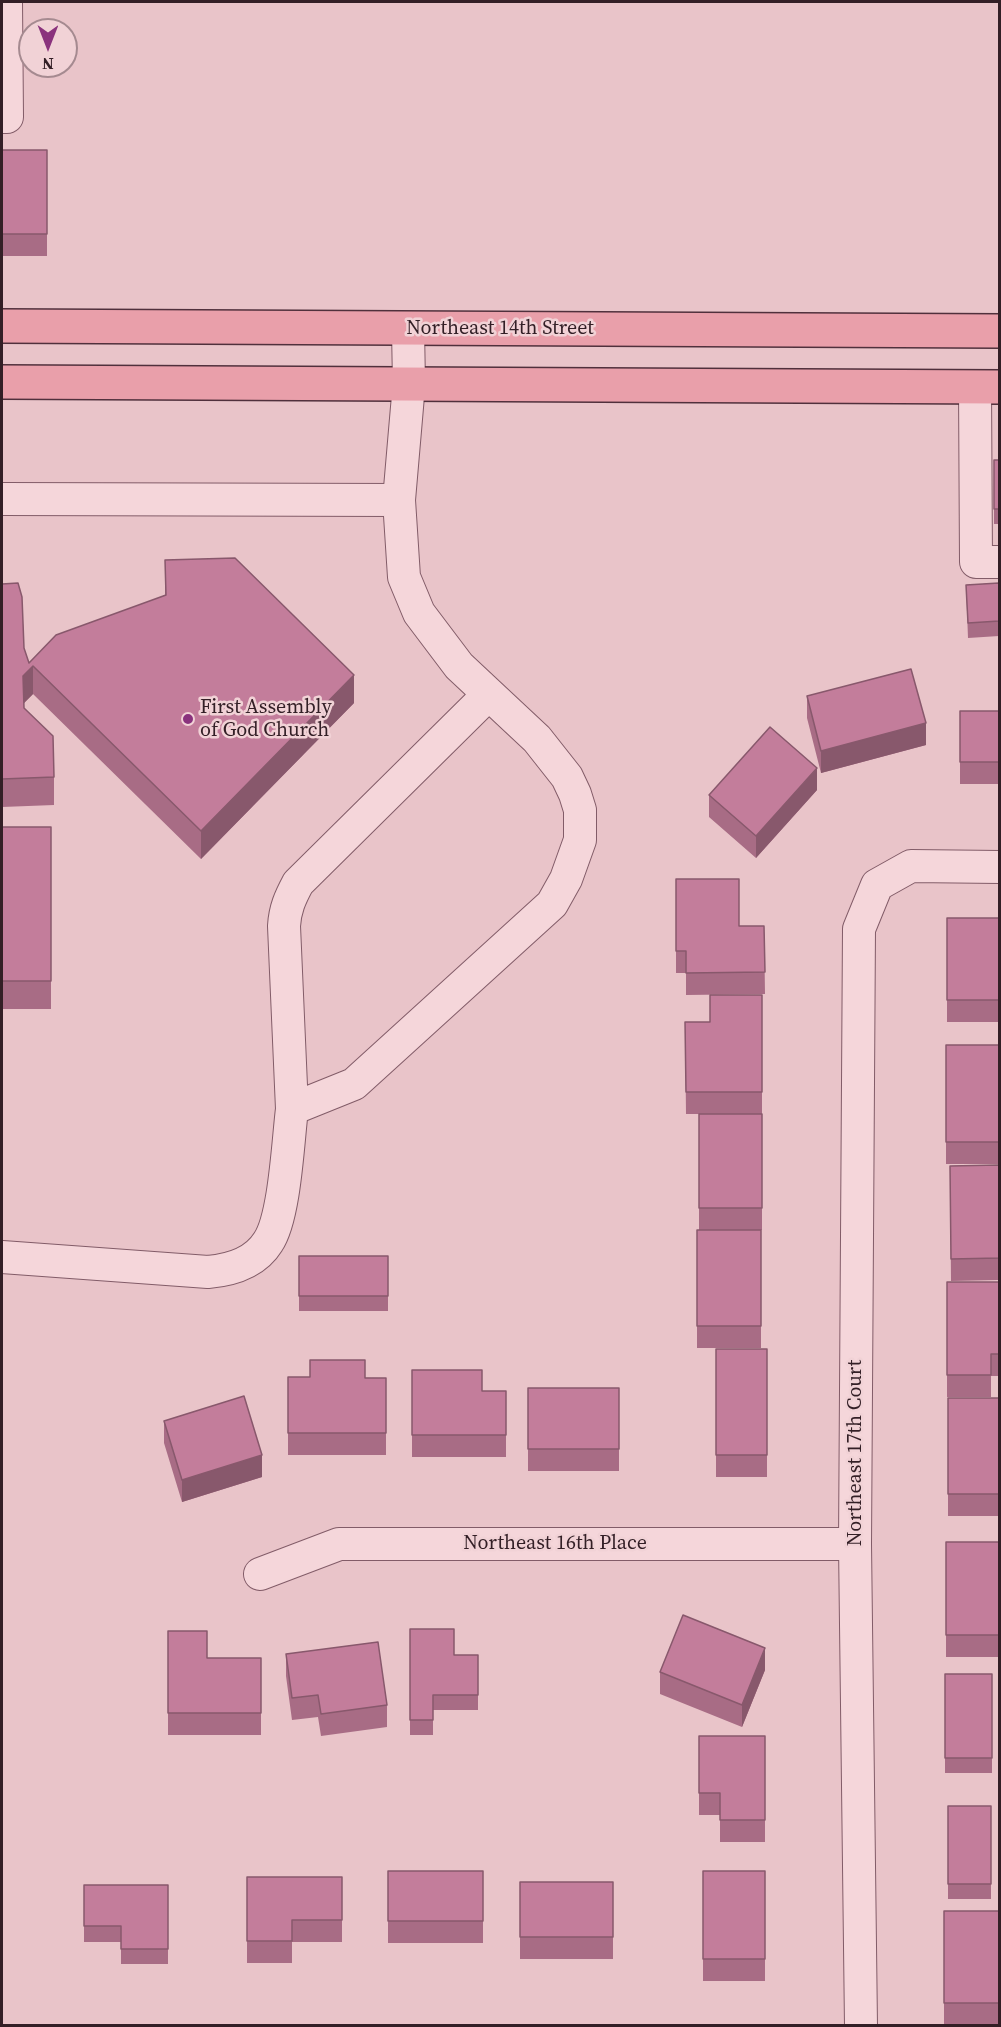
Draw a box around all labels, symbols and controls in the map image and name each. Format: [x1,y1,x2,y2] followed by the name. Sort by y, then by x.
[18,18,78,78] north arrow
[42,53,54,75] text: N
[406,317,594,341] street label: Northeast 14th Street
[200,696,332,743] place label: First Assembly of God Church
[181,712,195,726] marker: First Assembly of God Church
[844,1360,868,1546] street label: Northeast 17th Court
[463,1532,647,1556] street label: Northeast 16th Place

